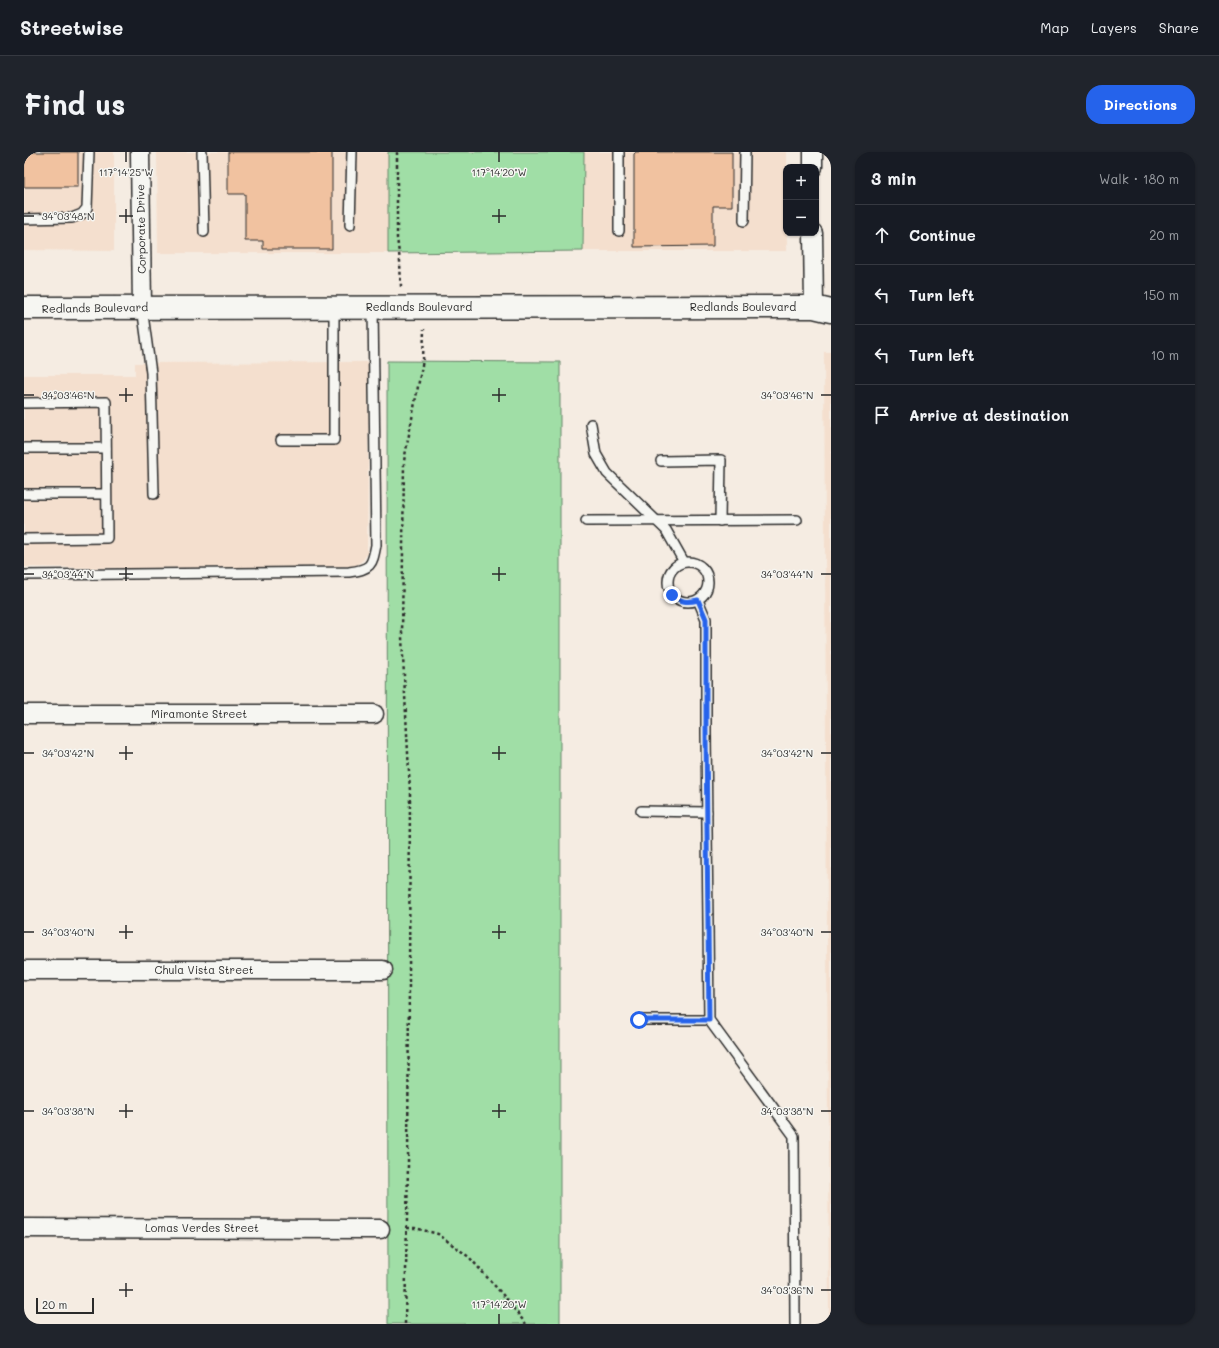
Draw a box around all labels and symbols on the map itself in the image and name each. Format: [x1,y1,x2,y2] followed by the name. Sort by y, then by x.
[99,165,154,179] text: 117°14'25"W
[472,165,527,179] text: 117°14'20"W
[132,184,149,274] street label: Corporate Drive
[42,209,94,223] text: 34°03'48"N
[42,299,148,316] street label: Redlands Boulevard
[366,299,472,314] street label: Redlands Boulevard
[690,299,796,314] street label: Redlands Boulevard
[42,388,94,402] text: 34°03'46"N
[761,388,813,402] text: 34°03'46"N
[42,567,94,581] text: 34°03'44"N
[761,567,813,581] text: 34°03'44"N
[663,586,681,604] route end
[151,706,247,721] street label: Miramonte Street
[42,746,94,760] text: 34°03'42"N
[761,746,813,760] text: 34°03'42"N
[42,925,94,939] text: 34°03'40"N
[761,925,813,939] text: 34°03'40"N
[154,962,254,977] street label: Chula Vista Street
[630,1011,648,1029] route start
[42,1104,94,1118] text: 34°03'38"N
[761,1104,813,1118] text: 34°03'38"N
[145,1220,259,1235] street label: Lomas Verdes Street
[761,1283,813,1297] text: 34°03'36"N
[36,1296,94,1315] scale bar
[472,1297,527,1311] text: 117°14'20"W

